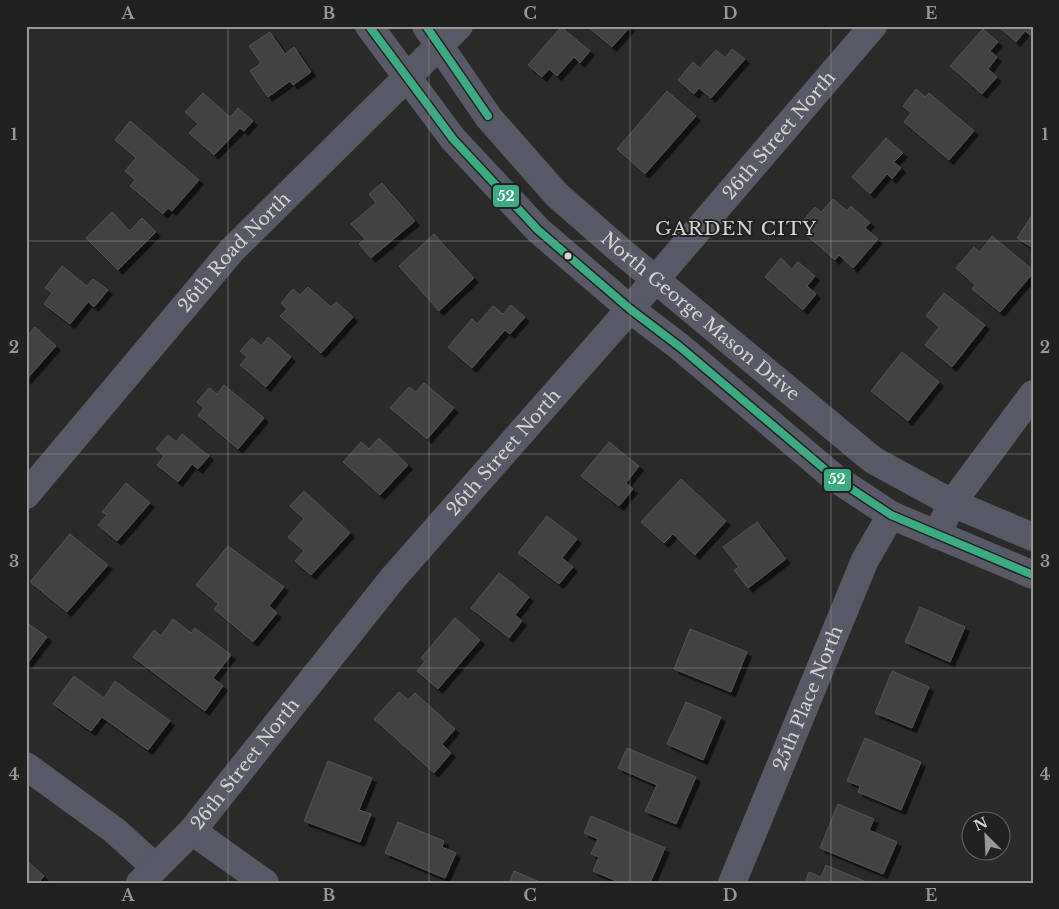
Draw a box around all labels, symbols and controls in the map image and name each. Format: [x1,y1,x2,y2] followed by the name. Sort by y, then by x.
[121,3,136,23] text: A
[323,3,336,23] text: B
[523,3,537,23] text: C
[723,3,737,23] text: D
[925,3,937,23] text: E
[718,67,840,204] street label: 26th Street North
[11,124,18,144] text: 1
[1042,124,1049,144] text: 1
[492,184,520,208] line badge: 52
[497,187,515,205] text: 52
[174,188,295,317] street label: 26th Road North
[655,217,817,240] district label: GARDEN CITY
[596,228,804,405] street label: North George Mason Drive
[563,251,573,261] unlabelled marker
[9,337,19,357] text: 2
[1040,337,1050,357] text: 2
[442,385,565,520] street label: 26th Street North
[823,468,852,492] line badge: 52
[828,470,846,488] text: 52
[9,551,19,571] text: 3
[1040,551,1050,571] text: 3
[769,623,848,774] street label: 25th Place North
[186,694,304,834] street label: 26th Street North
[9,764,19,784] text: 4
[1040,764,1050,784] text: 4
[962,812,1012,862] north arrow
[971,813,990,835] text: N
[121,885,136,905] text: A
[323,885,336,905] text: B
[523,885,537,905] text: C
[723,885,737,905] text: D
[925,885,937,905] text: E

